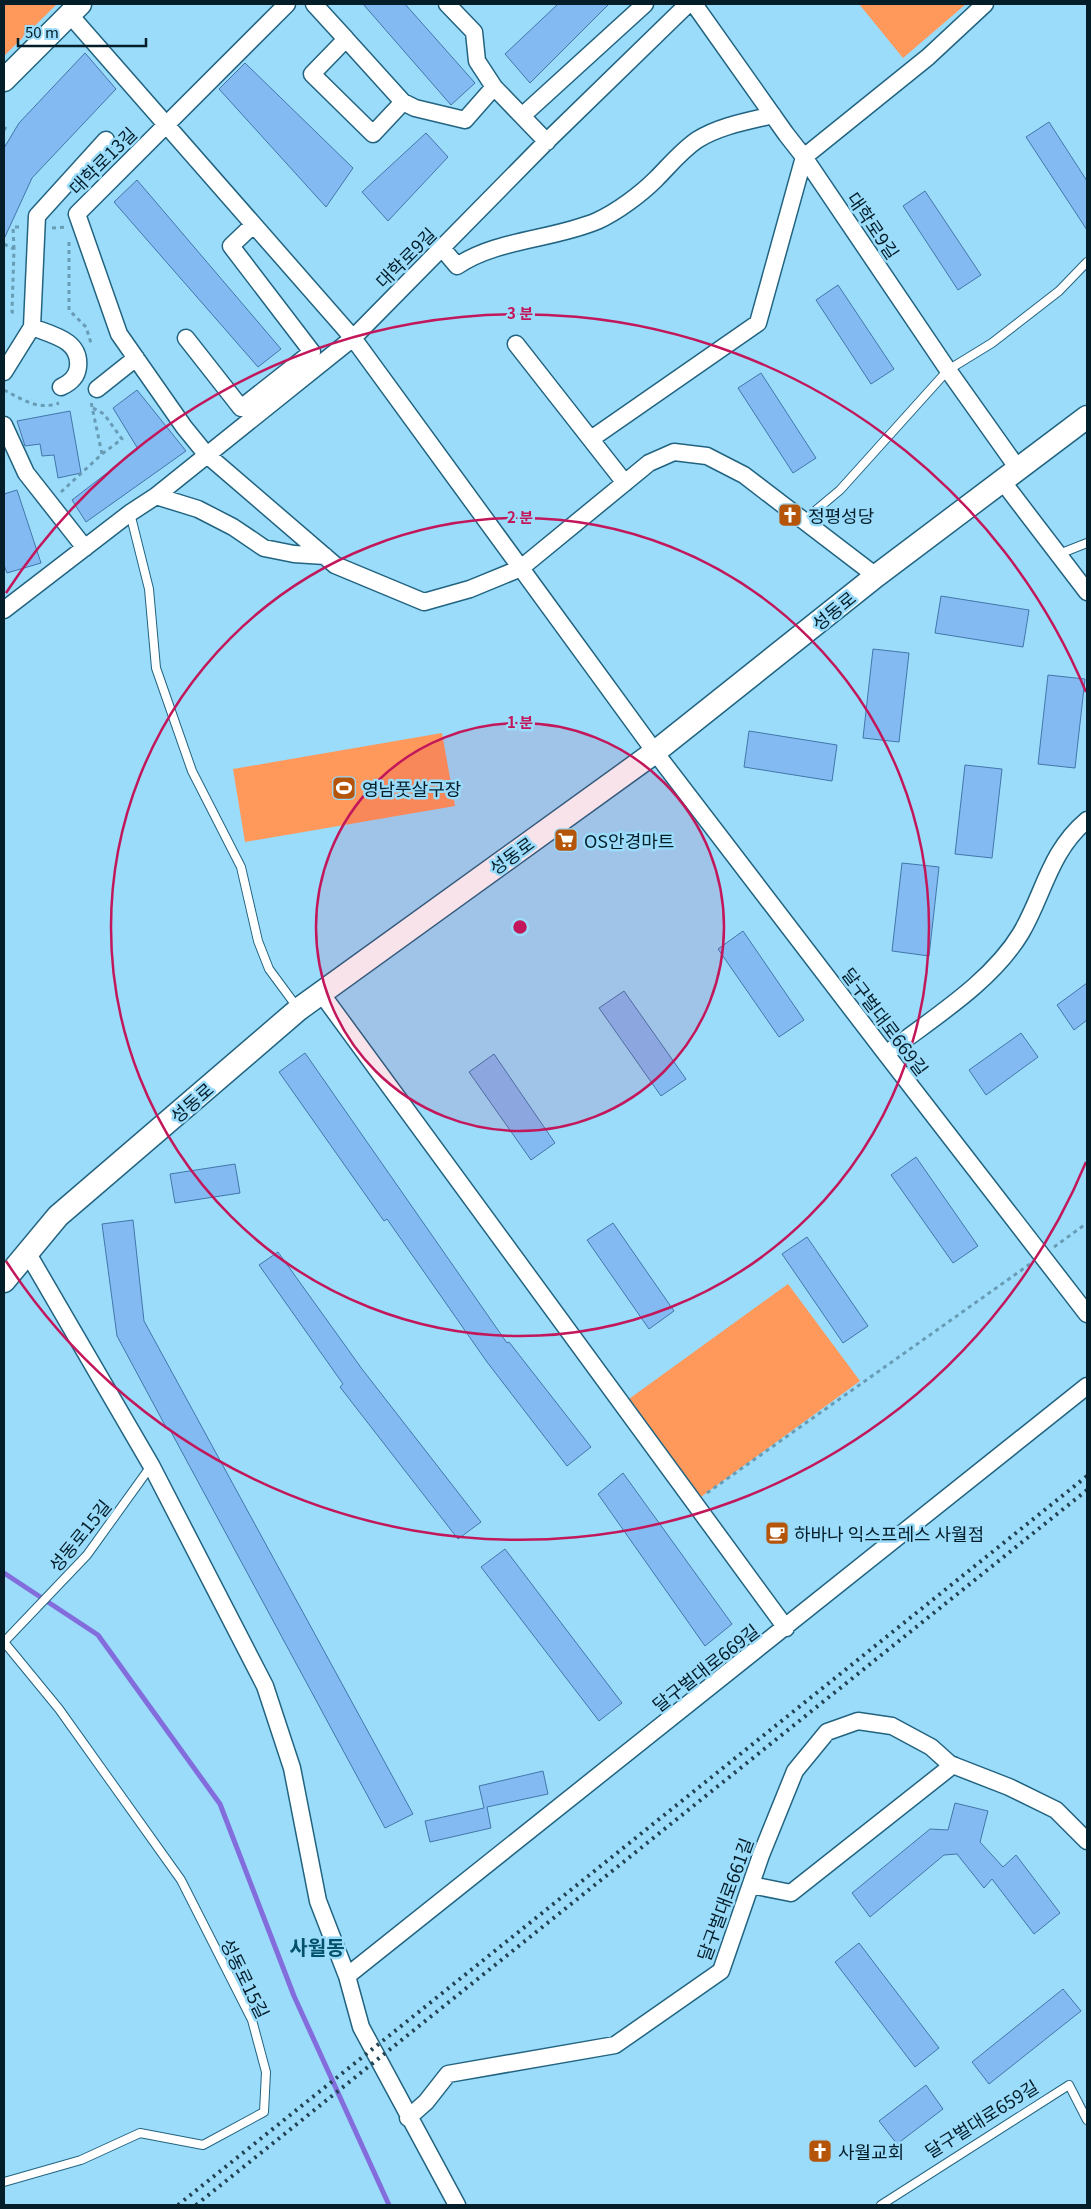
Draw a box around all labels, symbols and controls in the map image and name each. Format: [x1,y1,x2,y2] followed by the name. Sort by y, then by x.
[18,15,145,47] scale bar
[25,21,59,42] text: 50 m
[62,120,142,200] street label: 대학로13길
[842,186,906,264] street label: 대학로9길
[369,221,441,293] street label: 대학로9길
[507,302,533,323] text: 3 분
[777,502,803,528] church icon: 정평성당
[808,502,874,528] place label: 정평성당
[507,506,533,527] text: 2 분
[806,584,860,636] street label: 성동로
[507,711,533,732] text: 1 분
[331,775,357,801] sports icon: 영남풋살구장
[362,775,461,801] place label: 영남풋살구장
[553,827,579,853] supermarket icon: OS안경마트
[584,827,674,853] place label: OS안경마트
[483,830,539,880] street label: 성동로
[511,918,529,936] centre of rings
[837,962,935,1080] street label: 달구벌대로669길
[164,1076,218,1128] street label: 성동로
[42,1493,116,1577] street label: 성동로15길
[764,1520,790,1546] cafe icon: 하바나 익스프레스 사월점
[794,1520,984,1546] place label: 하바나 익스프레스 사월점
[646,1617,764,1717] street label: 달구벌대로669길
[690,1834,758,1964] street label: 달구벌대로661길
[289,1932,345,1961] district label: 사월동
[215,1934,277,2022] street label: 성동로15길
[919,2073,1043,2163] street label: 달구벌대로659길
[807,2138,833,2164] church icon: 사월교회
[838,2138,904,2164] place label: 사월교회

